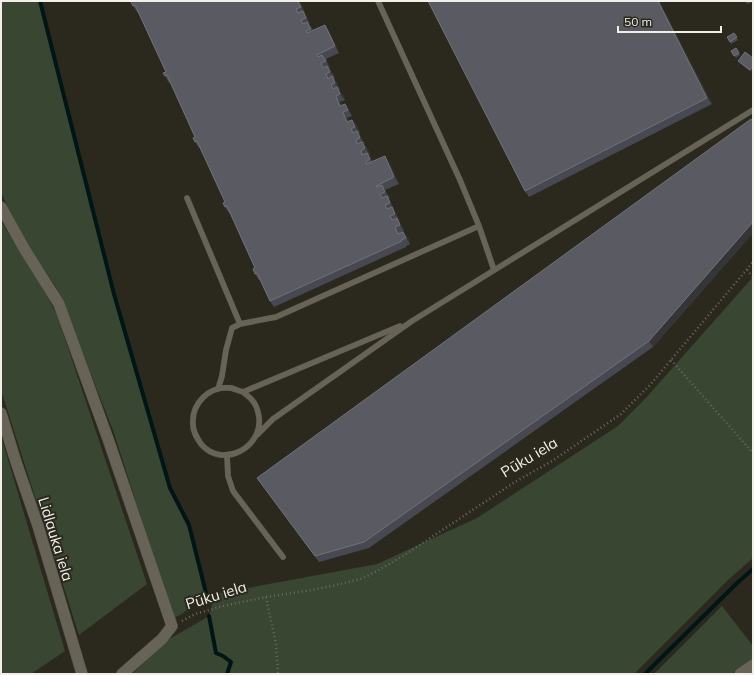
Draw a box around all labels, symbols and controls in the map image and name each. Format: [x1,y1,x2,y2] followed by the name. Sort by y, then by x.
[618,8,721,34] scale bar
[624,14,652,29] text: 50 m
[497,433,561,481] street label: Pūku iela
[34,495,78,583] street label: Lidlauka iela
[183,577,249,613] street label: Pūku iela

